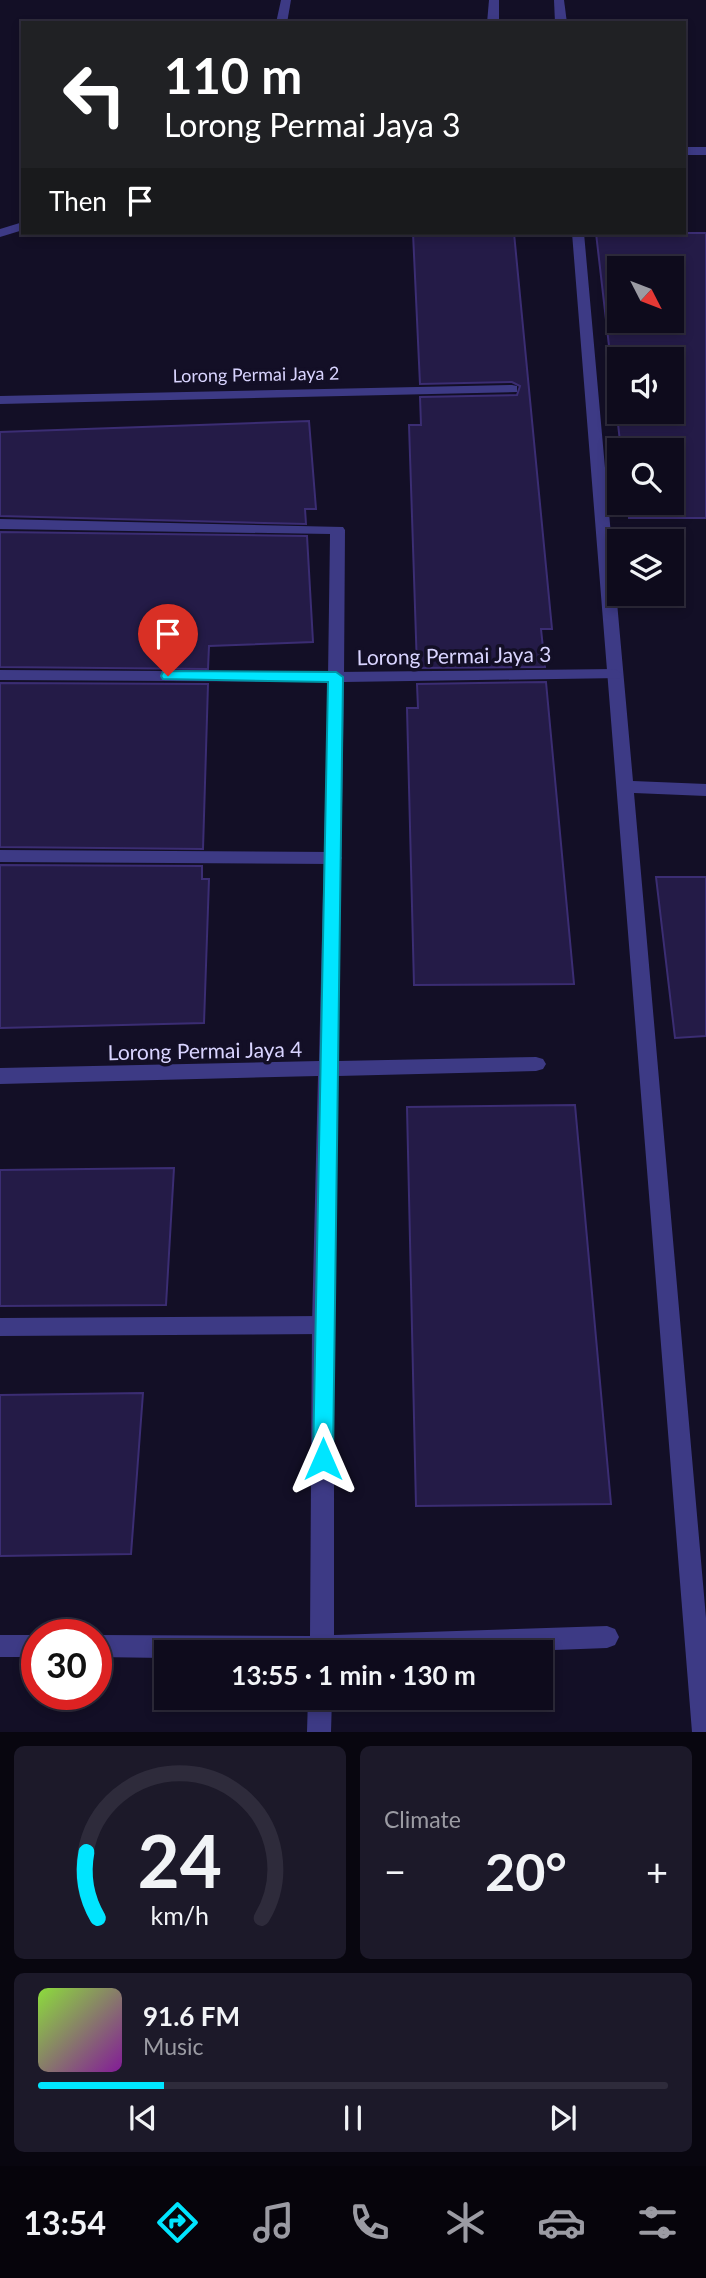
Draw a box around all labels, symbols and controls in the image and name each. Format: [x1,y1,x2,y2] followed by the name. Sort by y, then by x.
[164,46,302,104] text: 110 m
[49,49,140,140] icon: left
[164,105,461,144] text: Lorong Permai Jaya 3
[121,182,159,220] icon: arrive
[49,185,107,217] text: Then
[607,256,684,332] north arrow
[607,256,684,606] map controls
[607,347,684,424] button: sound
[172,362,340,386] street label: Lorong Permai Jaya 2
[607,438,684,515] button: search
[607,529,684,606] button: layers
[138,604,198,676] pin
[149,615,187,653] icon: arrive
[356,641,552,669] street label: Lorong Permai Jaya 3
[107,1036,303,1064] street label: Lorong Permai Jaya 4
[286,1422,360,1496] position arrow
[21,1619,112,1710] speed limit sign: 30
[231,1659,476,1691] text: 13:55 · 1 min · 130 m
[384,1805,461,1833] text: Climate
[138,1817,222,1905] text: 24
[485,1840,567,1902] text: 20°
[384,1848,406,1894] text: −
[646,1848,668,1894] text: +
[151,1900,209,1930] text: km/h
[143,2000,240,2032] text: 91.6 FM
[143,2032,203,2060] text: Music
[124,2099,162,2137] icon: previous
[334,2099,372,2137] icon: pause
[544,2099,582,2137] icon: next
[153,2198,202,2247] icon: directions
[249,2198,298,2247] icon: music
[345,2198,394,2247] icon: phone
[441,2198,490,2247] icon: climate
[537,2198,586,2247] icon: car
[633,2198,682,2247] icon: filters
[24,2203,106,2242] text: 13:54

